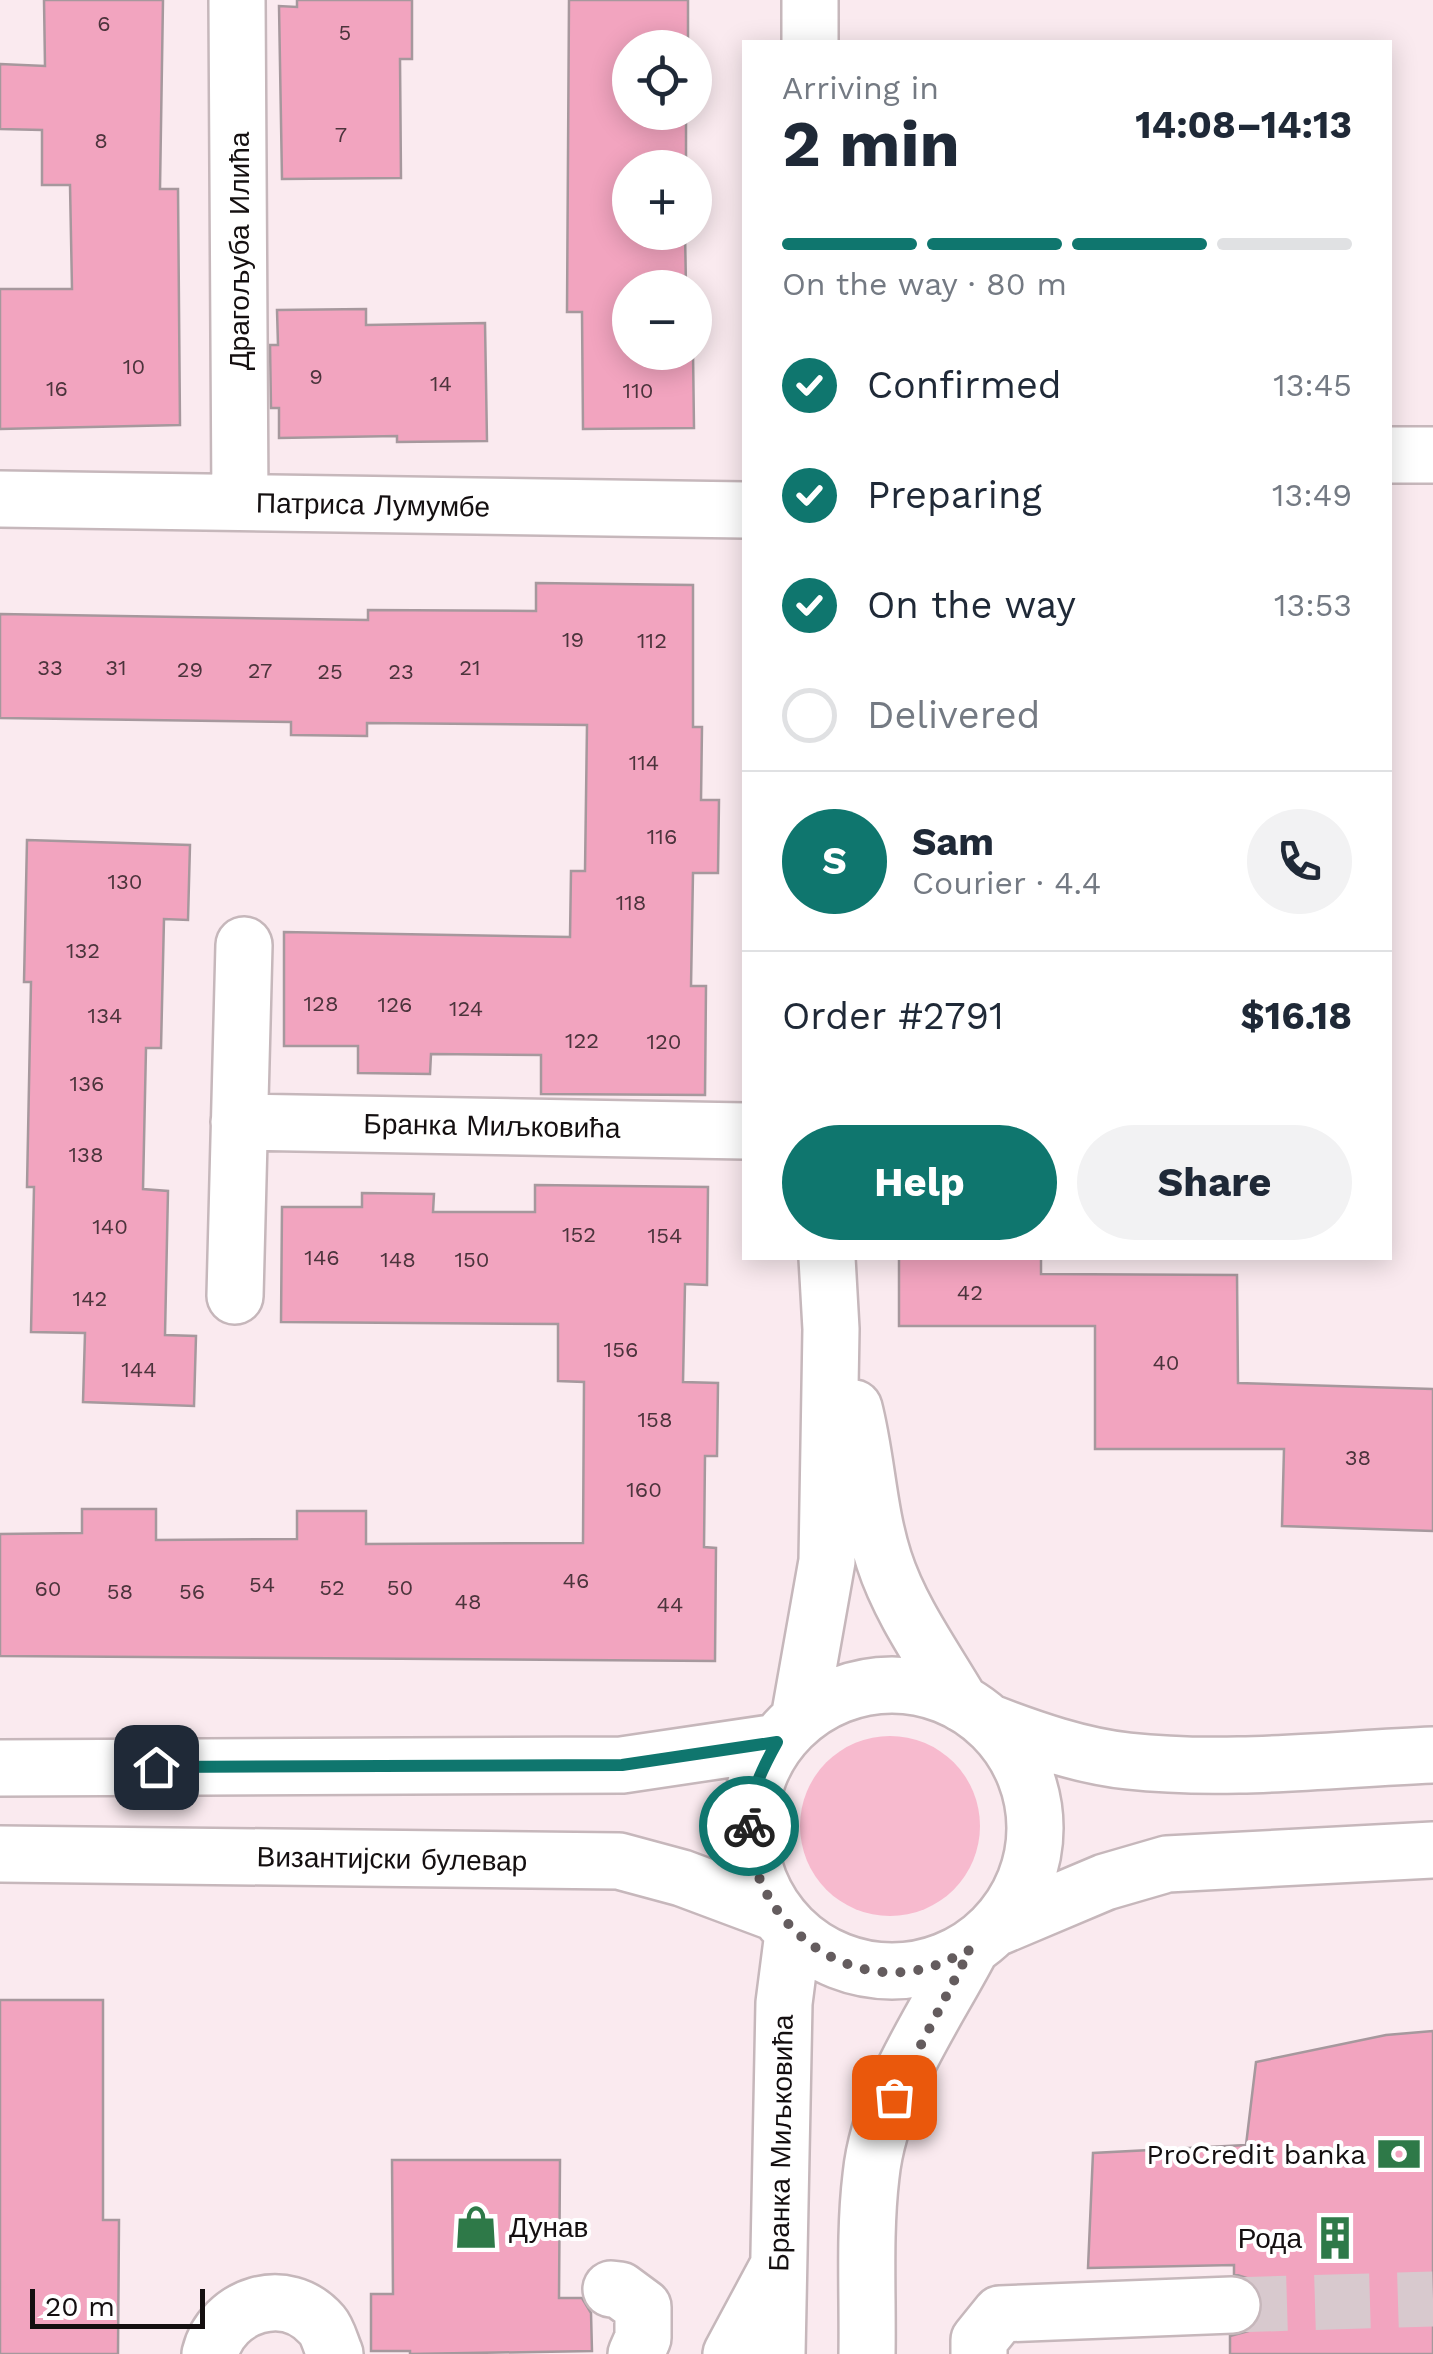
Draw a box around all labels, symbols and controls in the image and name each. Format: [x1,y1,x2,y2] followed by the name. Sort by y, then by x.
[97,11,111,36] house number: 6
[339,20,351,45] house number: 5
[612,30,712,370] map controls
[612,30,712,130] button: locate
[782,69,939,107] text: Arriving in
[1135,103,1352,147] text: 14:08–14:13
[782,106,960,182] text: 2 min
[335,122,347,147] house number: 7
[94,128,108,153] house number: 8
[223,131,256,370] street label: Драгољуба Илића
[612,150,712,250] button: +
[782,265,1067,303] text: On the way · 80 m
[612,270,712,370] button: −
[123,354,145,379] house number: 10
[782,358,837,413] icon: check
[867,363,1062,407] text: Confirmed
[309,364,323,389] house number: 9
[1273,366,1352,404] text: 13:45
[430,371,452,396] house number: 14
[46,376,68,401] house number: 16
[623,378,653,403] house number: 110
[782,468,837,523] icon: check
[867,473,1042,517] text: Preparing
[1272,476,1352,514] text: 13:49
[256,486,490,524] street label: Патриса Лумумбе
[782,578,837,633] icon: check
[867,583,1076,627] text: On the way
[1274,586,1352,624] text: 13:53
[562,627,584,652] house number: 19
[637,628,667,653] house number: 112
[37,655,63,680] house number: 33
[105,655,127,680] house number: 31
[459,655,481,680] house number: 21
[177,657,203,682] house number: 29
[248,658,272,683] house number: 27
[317,659,343,684] house number: 25
[388,659,414,684] house number: 23
[867,693,1040,737] text: Delivered
[629,750,659,775] house number: 114
[1247,809,1352,914] button: phone
[912,820,994,864] text: Sam
[647,824,677,849] house number: 116
[822,839,847,883] text: S
[912,864,1101,902] text: Courier · 4.4
[107,869,143,894] house number: 130
[616,890,646,915] house number: 118
[66,938,100,963] house number: 132
[304,991,338,1016] house number: 128
[378,992,412,1017] house number: 126
[782,994,1004,1038] text: Order #2791
[1240,994,1352,1038] text: $16.18
[449,996,483,1021] house number: 124
[88,1003,122,1028] house number: 134
[565,1028,599,1053] house number: 122
[646,1029,682,1054] house number: 120
[70,1071,104,1096] house number: 136
[363,1107,621,1145] street label: Бранка Миљковића
[782,1125,1057,1240] button: Help
[1077,1125,1352,1240] button: Share
[69,1142,103,1167] house number: 138
[92,1214,128,1239] house number: 140
[562,1222,596,1247] house number: 152
[648,1223,682,1248] house number: 154
[304,1245,340,1270] house number: 146
[380,1247,416,1272] house number: 148
[454,1247,490,1272] house number: 150
[957,1280,983,1305] house number: 42
[73,1286,107,1311] house number: 142
[604,1337,638,1362] house number: 156
[1152,1350,1180,1375] house number: 40
[121,1357,157,1382] house number: 144
[638,1407,672,1432] house number: 158
[1345,1445,1371,1470] house number: 38
[626,1477,662,1502] house number: 160
[563,1568,589,1593] house number: 46
[249,1572,275,1597] house number: 54
[319,1575,345,1600] house number: 52
[387,1575,413,1600] house number: 50
[34,1576,62,1601] house number: 60
[107,1579,133,1604] house number: 58
[179,1579,205,1604] house number: 56
[455,1589,482,1614] house number: 48
[657,1592,683,1617] house number: 44
[114,1725,199,1810] pin
[129,1740,184,1795] icon: home
[699,1776,799,1876] courier
[722,1799,777,1854] icon: bike
[256,1840,528,1878] street label: Византијски булевар
[762,2014,800,2272] street label: Бранка Миљковића
[852,2055,937,2140] pin
[867,2070,922,2125] icon: bag
[1375,2130,1423,2178] bank icon: ProCredit banka
[1146,2138,1366,2171] place label: ProCredit banka
[452,2203,500,2251] shop icon: Дунав
[509,2211,589,2244] place label: Дунав
[1311,2214,1359,2262] building icon: Рода
[1238,2222,1302,2255] place label: Рода
[30,2284,205,2328] scale bar
[45,2290,115,2323] text: 20 m

